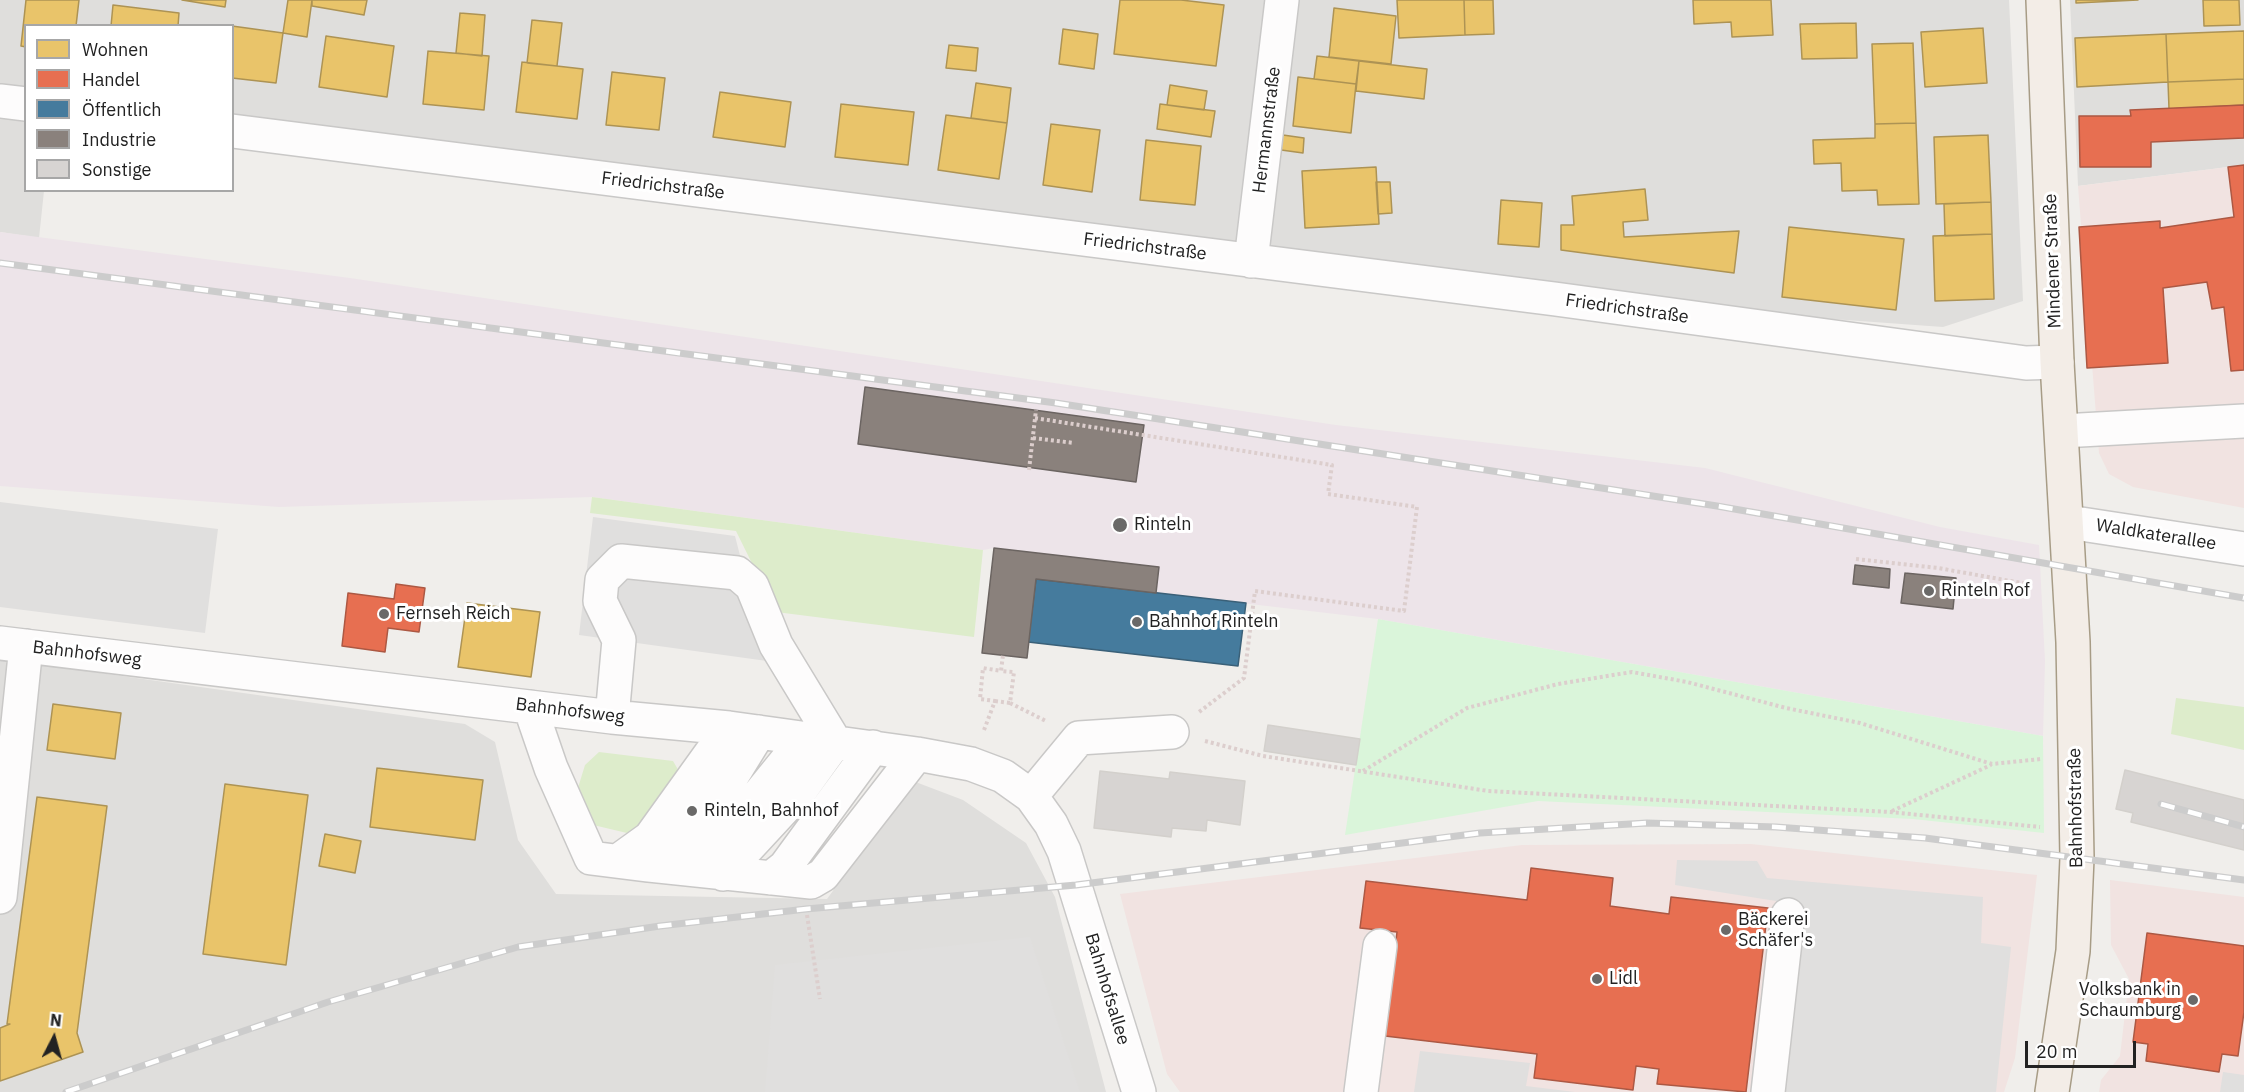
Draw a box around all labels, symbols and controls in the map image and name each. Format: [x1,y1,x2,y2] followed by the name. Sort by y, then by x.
[24,24,234,192] legend
[82,38,148,61] text: Wohnen
[1249,65,1285,195] street label: Hermannstraße
[82,68,140,91] text: Handel
[82,98,161,121] text: Öffentlich
[82,128,156,151] text: Industrie
[82,158,152,181] text: Sonstige
[600,168,726,204] street label: Friedrichstraße
[2040,193,2066,329] street label: Mindener Straße
[1082,229,1208,265] street label: Friedrichstraße
[1564,290,1690,328] street label: Friedrichstraße
[1134,514,1191,536] place label: Rinteln
[2094,515,2218,555] street label: Waldkaterallee
[1111,516,1129,534] marker: Rinteln
[1941,580,2030,602] place label: Rinteln Rof
[1922,584,1936,598] marker: Rinteln Rof
[396,603,510,625] place label: Fernseh Reich
[377,607,391,621] marker: Fernseh Reich
[1149,611,1279,633] place label: Bahnhof Rinteln
[1130,615,1144,629] marker: Bahnhof Rinteln
[31,637,143,671] street label: Bahnhofsweg
[514,694,626,728] street label: Bahnhofsweg
[2064,748,2088,868] street label: Bahnhofstraße
[704,800,838,822] place label: Rinteln, Bahnhof
[685,804,699,818] marker: Rinteln, Bahnhof
[1738,909,1813,952] place label: Bäckerei Schäfer's
[1719,923,1733,937] marker: Bäckerei Schäfer's
[1080,931,1134,1047] street label: Bahnhofsallee
[1609,968,1638,990] place label: Lidl
[1590,972,1604,986] marker: Lidl
[2079,979,2181,1022] place label: Volksbank in Schaumburg
[2186,993,2200,1007] marker: Volksbank in Schaumburg
[24,1008,84,1068] north arrow
[49,1010,63,1031] text: N
[2028,1029,2139,1067] scale bar
[2036,1040,2078,1063] text: 20 m

